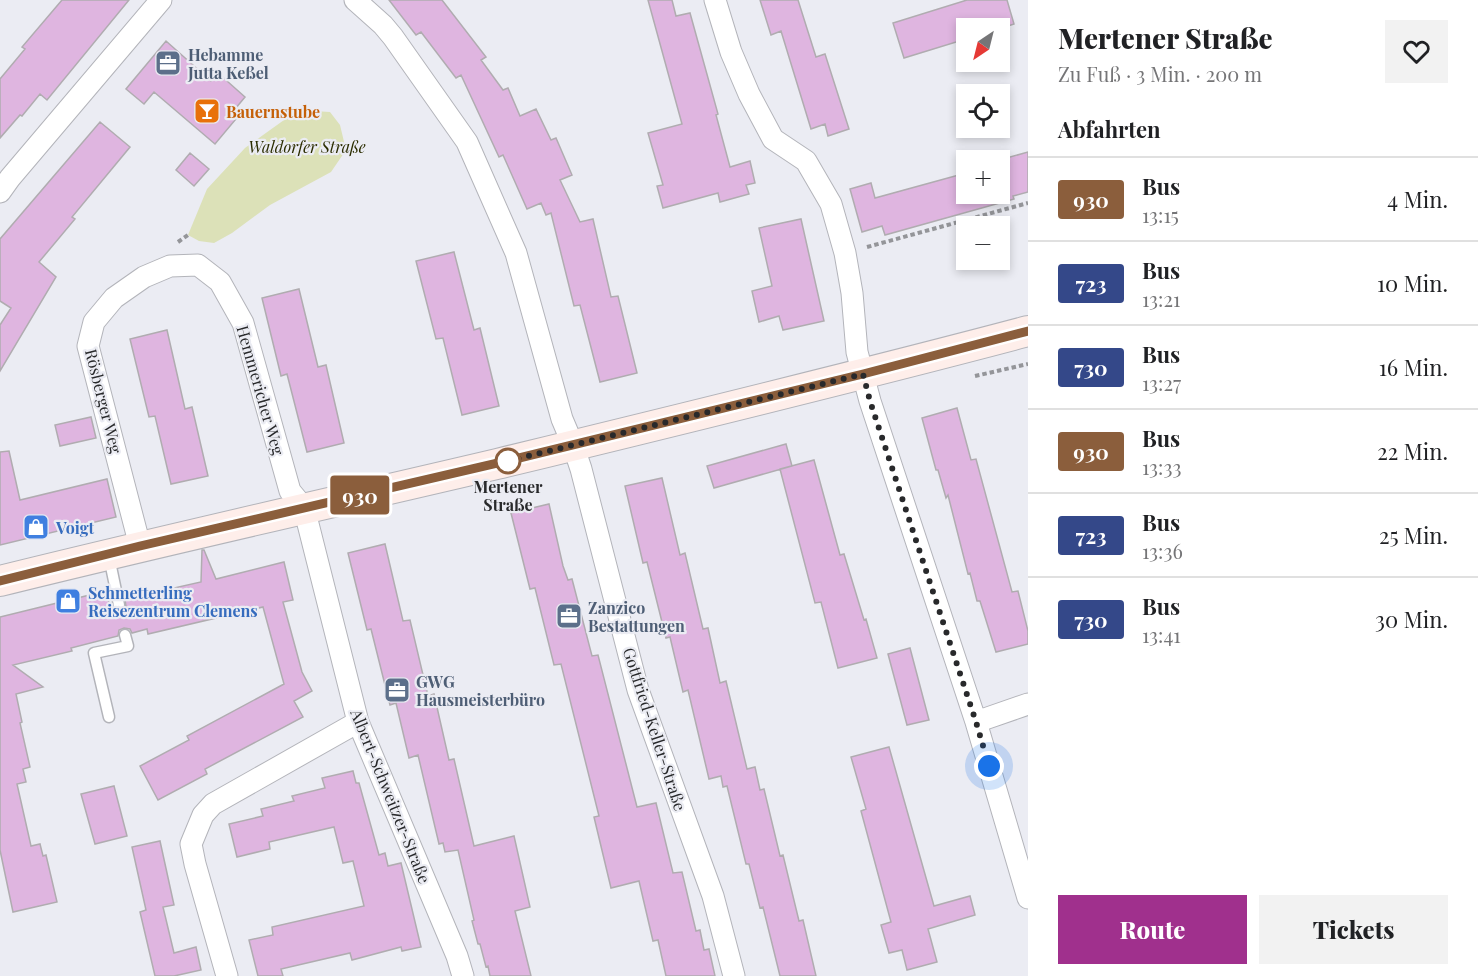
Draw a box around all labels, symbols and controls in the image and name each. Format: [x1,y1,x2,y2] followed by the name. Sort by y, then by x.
[956,18,1010,72] north arrow
[956,18,1010,270] map controls
[1058,19,1273,56] text: Mertener Straße
[1385,20,1448,83] button: heart
[187,44,269,83] place label: Hebamme Jutta Keßel
[153,48,183,78] office icon: Hebamme Jutta Keßel
[1058,60,1262,87] text: Zu Fuß · 3 Min. · 200 m
[956,84,1010,138] button: locate
[192,96,222,126] bar icon: Bauernstube
[226,101,320,122] place label: Bauernstube
[1058,114,1161,144] text: Abfahrten
[248,136,366,157] park label: Waldorfer Straße
[956,150,1010,204] button: +
[1142,171,1180,201] text: Bus
[1387,184,1448,214] text: 4 Min.
[1073,185,1109,213] text: 930
[1142,201,1179,228] text: 13:15
[956,216,1010,270] button: −
[1142,255,1180,285] text: Bus
[1377,268,1448,298] text: 10 Min.
[1076,269,1106,297] text: 723
[1142,285,1180,312] text: 13:21
[232,323,290,458] street label: Hemmericher Weg
[1142,339,1180,369] text: Bus
[81,347,127,456] street label: Rösberger Weg
[1379,352,1448,382] text: 16 Min.
[1074,353,1108,381] text: 730
[1142,369,1181,396] text: 13:27
[1142,423,1180,453] text: Bus
[1377,436,1448,466] text: 22 Min.
[1073,437,1109,465] text: 930
[495,448,521,474] marker: Mertener Straße
[1142,453,1181,480] text: 13:33
[326,476,394,514] line badge: 930
[474,476,543,515] place label: Mertener Straße
[342,481,378,509] text: 930
[1142,507,1180,537] text: Bus
[21,512,51,542] shop icon: Voigt
[55,517,95,538] place label: Voigt
[1379,520,1448,550] text: 25 Min.
[1076,521,1106,549] text: 723
[1142,537,1183,564] text: 13:36
[88,582,258,621] place label: Schmetterling Reisezentrum Clemens
[53,586,83,616] shop icon: Schmetterling Reisezentrum Clemens
[1142,591,1180,621] text: Bus
[588,597,685,636] place label: Zanzico Bestattungen
[554,601,584,631] office icon: Zanzico Bestattungen
[1375,604,1448,634] text: 30 Min.
[1074,605,1108,633] text: 730
[1142,621,1181,648] text: 13:41
[619,645,691,813] street label: Gottfried-Keller-Straße
[416,671,545,710] place label: GWG Hausmeisterbüro
[382,675,412,705] office icon: GWG Hausmeisterbüro
[346,705,436,886] street label: Albert-Schweitzer-Straße
[974,751,1004,781] your location
[1058,895,1247,964] button: Route
[1259,895,1448,964] button: Tickets

